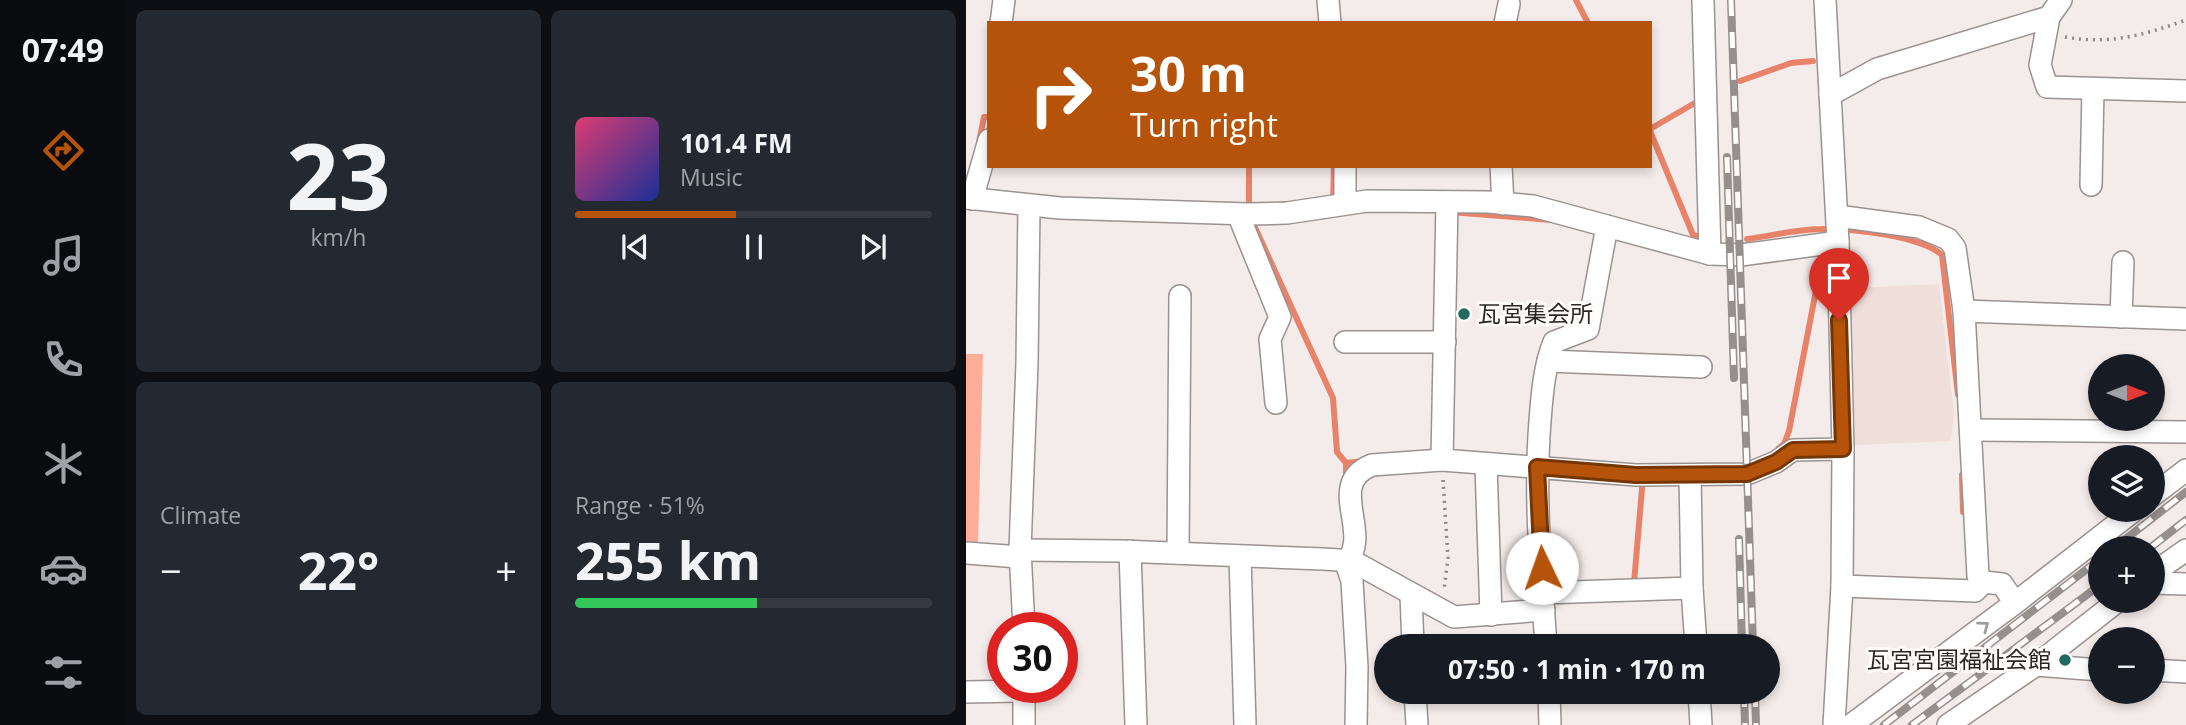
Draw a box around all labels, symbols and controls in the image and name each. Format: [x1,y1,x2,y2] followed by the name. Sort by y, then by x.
[22,28,104,71] text: 07:49
[1130,40,1247,106] text: 30 m
[1015,49,1106,140] icon: right
[1130,103,1278,146] text: Turn right
[286,113,391,237] text: 23
[680,125,792,161] text: 101.4 FM
[39,126,88,175] icon: directions
[680,161,743,193] text: Music
[311,221,366,253] text: km/h
[616,228,654,266] icon: previous
[735,228,773,266] icon: pause
[854,228,892,266] icon: next
[39,231,88,280] icon: music
[1809,248,1869,320] pin
[1820,259,1858,297] icon: arrive
[1478,297,1593,329] place label: 瓦宮集会所
[1456,306,1472,322] marker: 瓦宮集会所
[39,335,88,384] icon: phone
[2088,354,2165,430] north arrow
[2088,354,2165,704] map controls
[39,439,88,488] icon: climate
[2088,445,2165,522] button: layers
[575,489,705,521] text: Range · 51%
[160,499,241,531] text: Climate
[575,524,761,595] text: 255 km
[1505,531,1579,605] position arrow
[298,534,379,605] text: 22°
[2088,536,2165,613] button: +
[39,544,88,593] icon: car
[160,544,182,596] text: −
[495,544,517,596] text: +
[987,612,1078,703] speed limit sign: 30
[1976,622,1989,634] one-way arrow
[2088,627,2165,704] button: −
[1867,643,2051,675] place label: 瓦宮宮園福祉会館
[39,648,88,697] icon: filters
[1448,651,1706,687] text: 07:50 · 1 min · 170 m
[2057,652,2073,668] marker: 瓦宮宮園福祉会館

